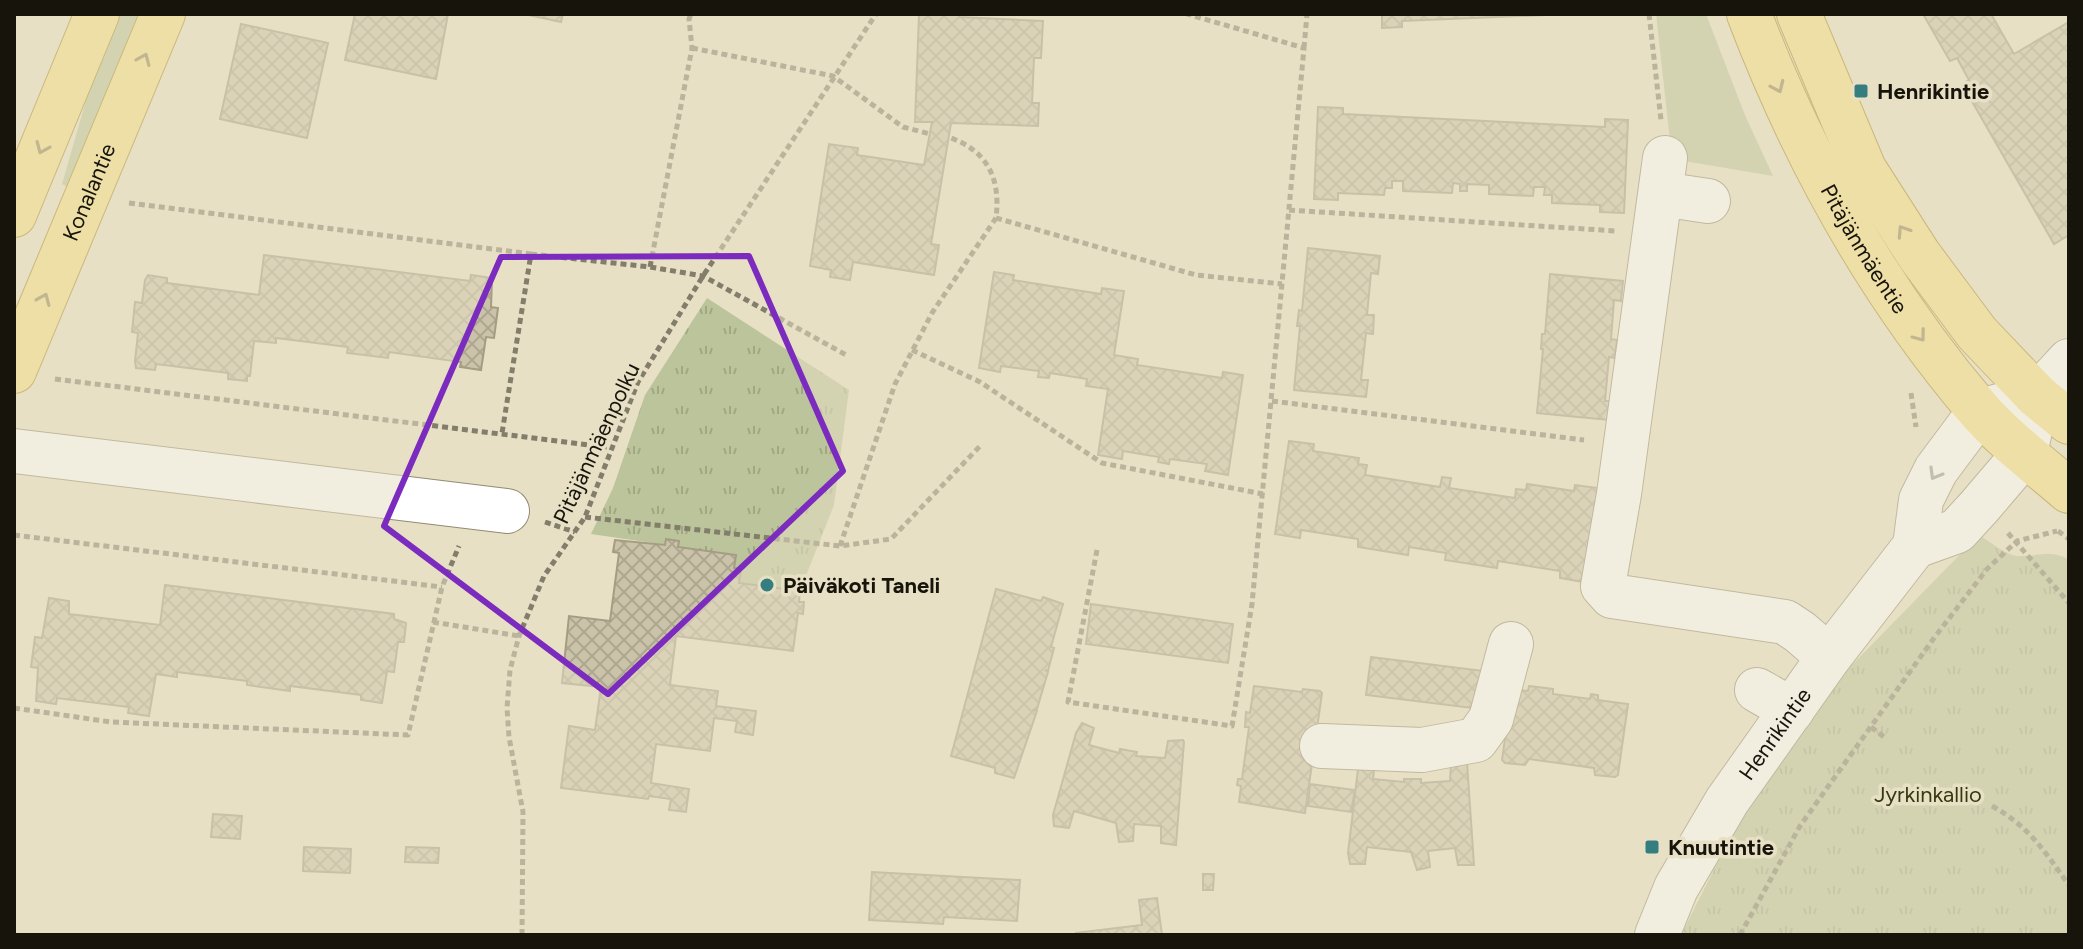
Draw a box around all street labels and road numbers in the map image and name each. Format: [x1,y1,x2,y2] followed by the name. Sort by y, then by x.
[57,139,122,245] street label: Konalantie
[1815,180,1914,319] street label: Pitäjänmäentie
[547,358,646,528] street label: Pitäjänmäenpolku
[1733,683,1817,785] street label: Henrikintie

